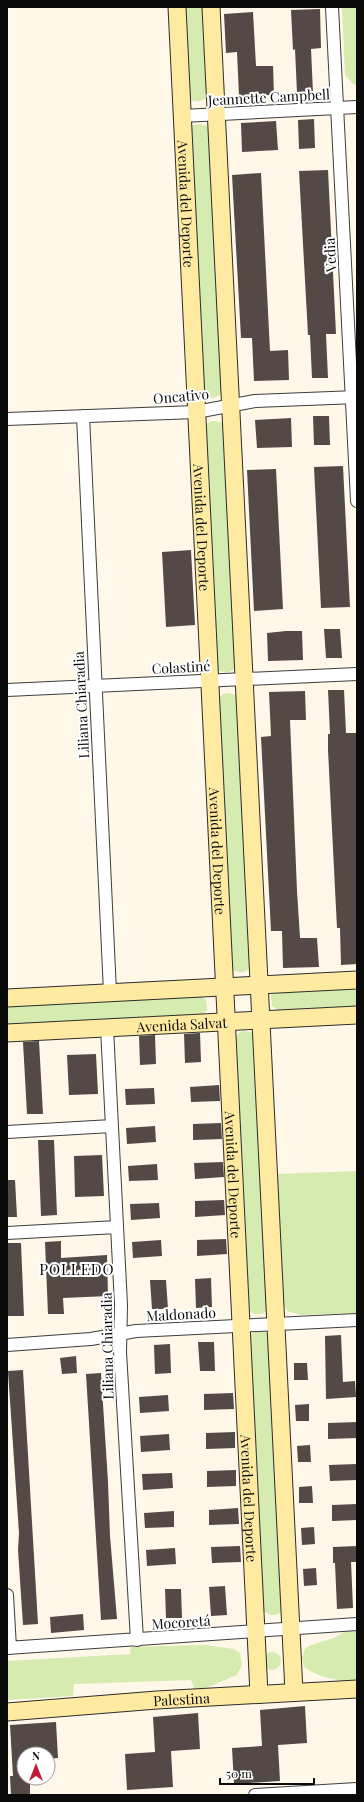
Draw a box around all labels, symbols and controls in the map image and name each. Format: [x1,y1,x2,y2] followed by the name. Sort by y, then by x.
[206,84,331,110] street label: Jeannette Campbell
[174,139,199,268] street label: Avenida del Deporte
[320,237,340,274] street label: Vedia
[152,384,210,408] street label: Oncativo
[190,462,215,592] street label: Avenida del Deporte
[69,651,93,759] street label: Liliana Chiaradia
[151,656,211,678] street label: Colastiné
[205,786,231,915] street label: Avenida del Deporte
[135,1012,229,1036] street label: Avenida Salvat
[221,1109,246,1239] street label: Avenida del Deporte
[39,1259,115,1279] district label: POLLEDO
[97,1292,117,1400] street label: Liliana Chiaradia
[146,1303,217,1325] street label: Maldonado
[237,1433,262,1562] street label: Avenida del Deporte
[151,1610,211,1634] street label: Mocoretá
[153,1688,210,1710] street label: Palestina
[16,1746,56,1786] north arrow
[32,1748,40,1763] text: N
[220,1760,314,1786] scale bar
[226,1765,252,1781] text: 50 m

